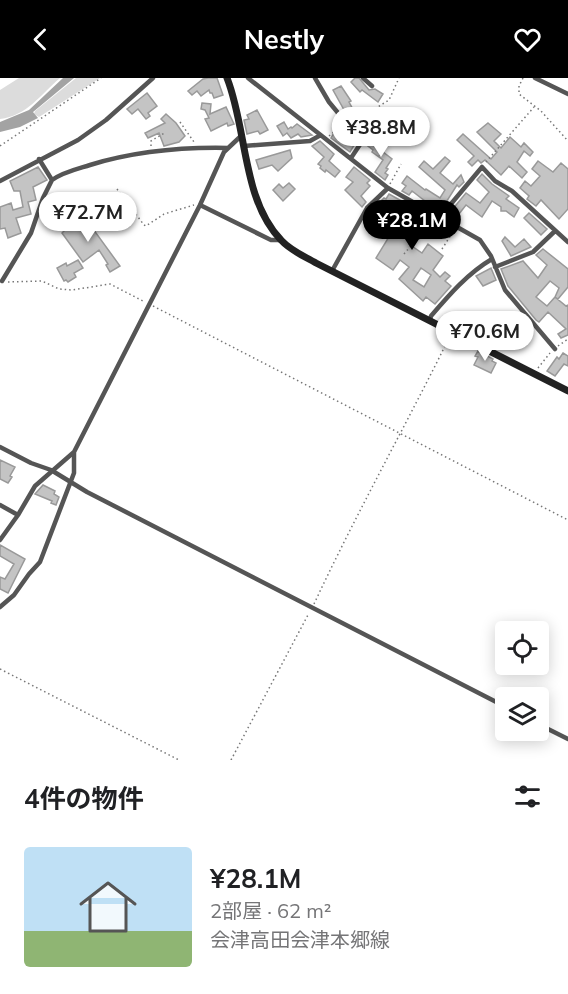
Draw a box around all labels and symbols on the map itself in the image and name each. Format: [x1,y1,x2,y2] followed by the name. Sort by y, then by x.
[332,107,430,158] pin: ¥38.8M
[39,192,137,243] pin: ¥72.7M
[363,200,461,251] pin: ¥28.1M
[436,311,534,362] pin: ¥70.6M

